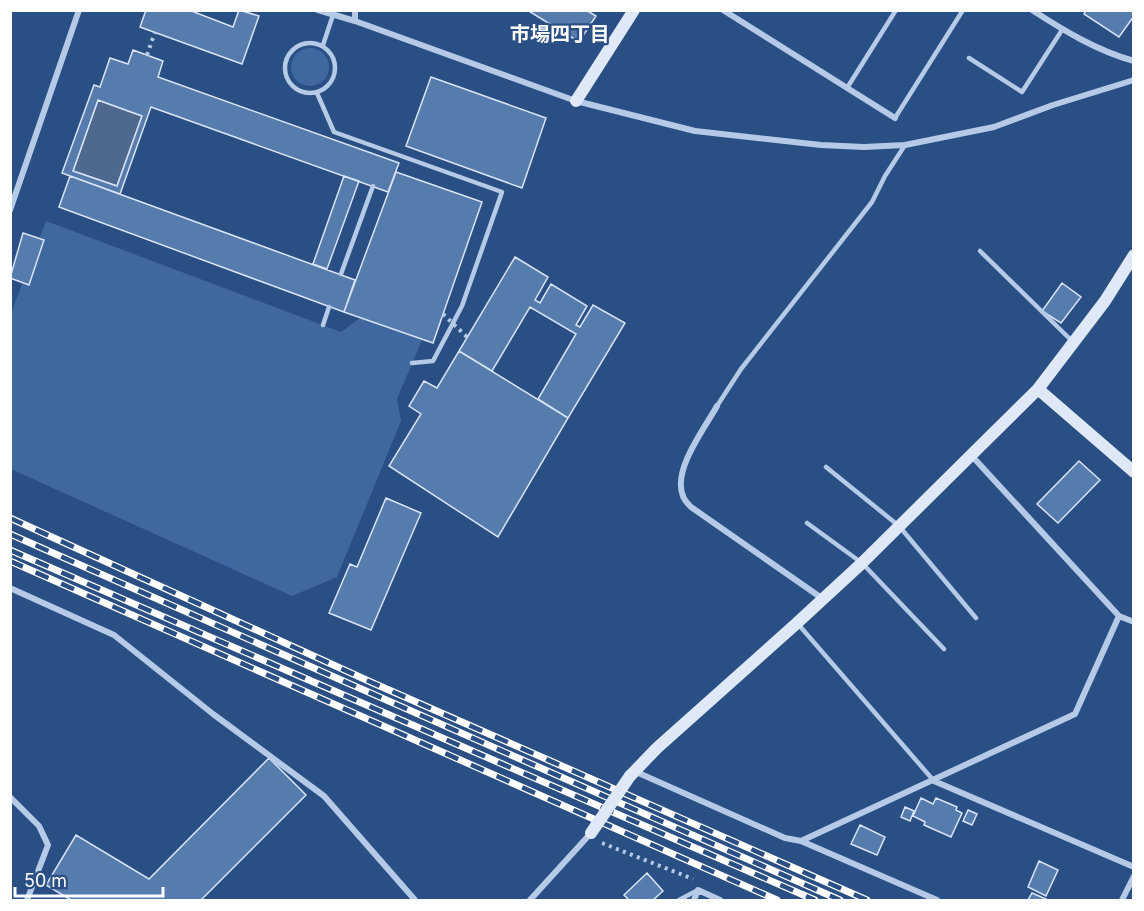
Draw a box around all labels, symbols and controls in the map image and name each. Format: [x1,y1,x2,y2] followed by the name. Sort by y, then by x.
[510,22,610,46] district label: 市場四丁目
[15,860,164,898] scale bar
[24,870,67,891] text: 50 m

